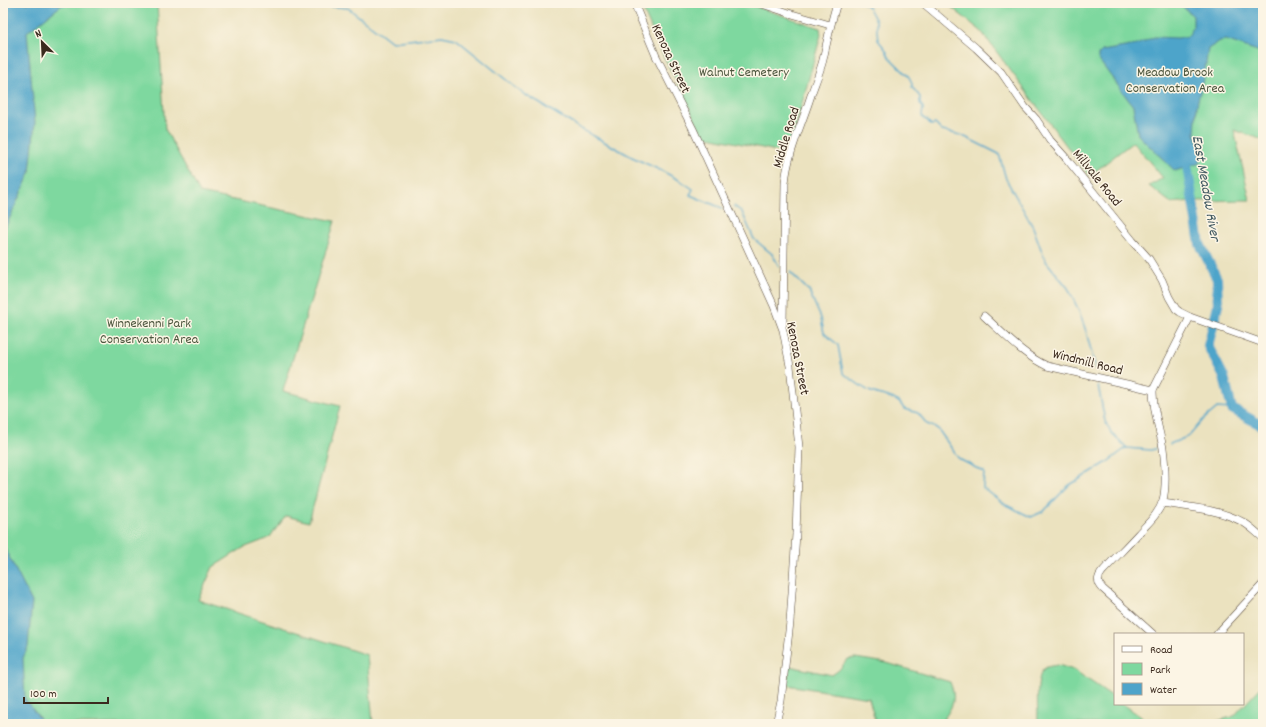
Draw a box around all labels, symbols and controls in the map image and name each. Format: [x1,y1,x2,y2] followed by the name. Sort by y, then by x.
[645,21,695,97] street label: Kenoza Street
[22,22,62,62] north arrow
[33,26,45,43] text: N
[699,63,789,83] park label: Walnut Cemetery
[1126,63,1225,99] park label: Meadow Brook Conservation Area
[768,105,806,171] street label: Middle Road
[1185,134,1225,244] water label: East Meadow River
[1067,145,1126,211] street label: Millvale Road
[100,314,199,350] park label: Winnekenni Park Conservation Area
[780,320,814,397] street label: Kenoza Street
[1050,345,1125,381] street label: Windmill Road
[1114,633,1244,705] legend
[1150,642,1172,659] text: Road
[1150,662,1171,679] text: Park
[24,679,108,705] scale bar
[1150,682,1177,699] text: Water
[30,686,57,703] text: 100 m

